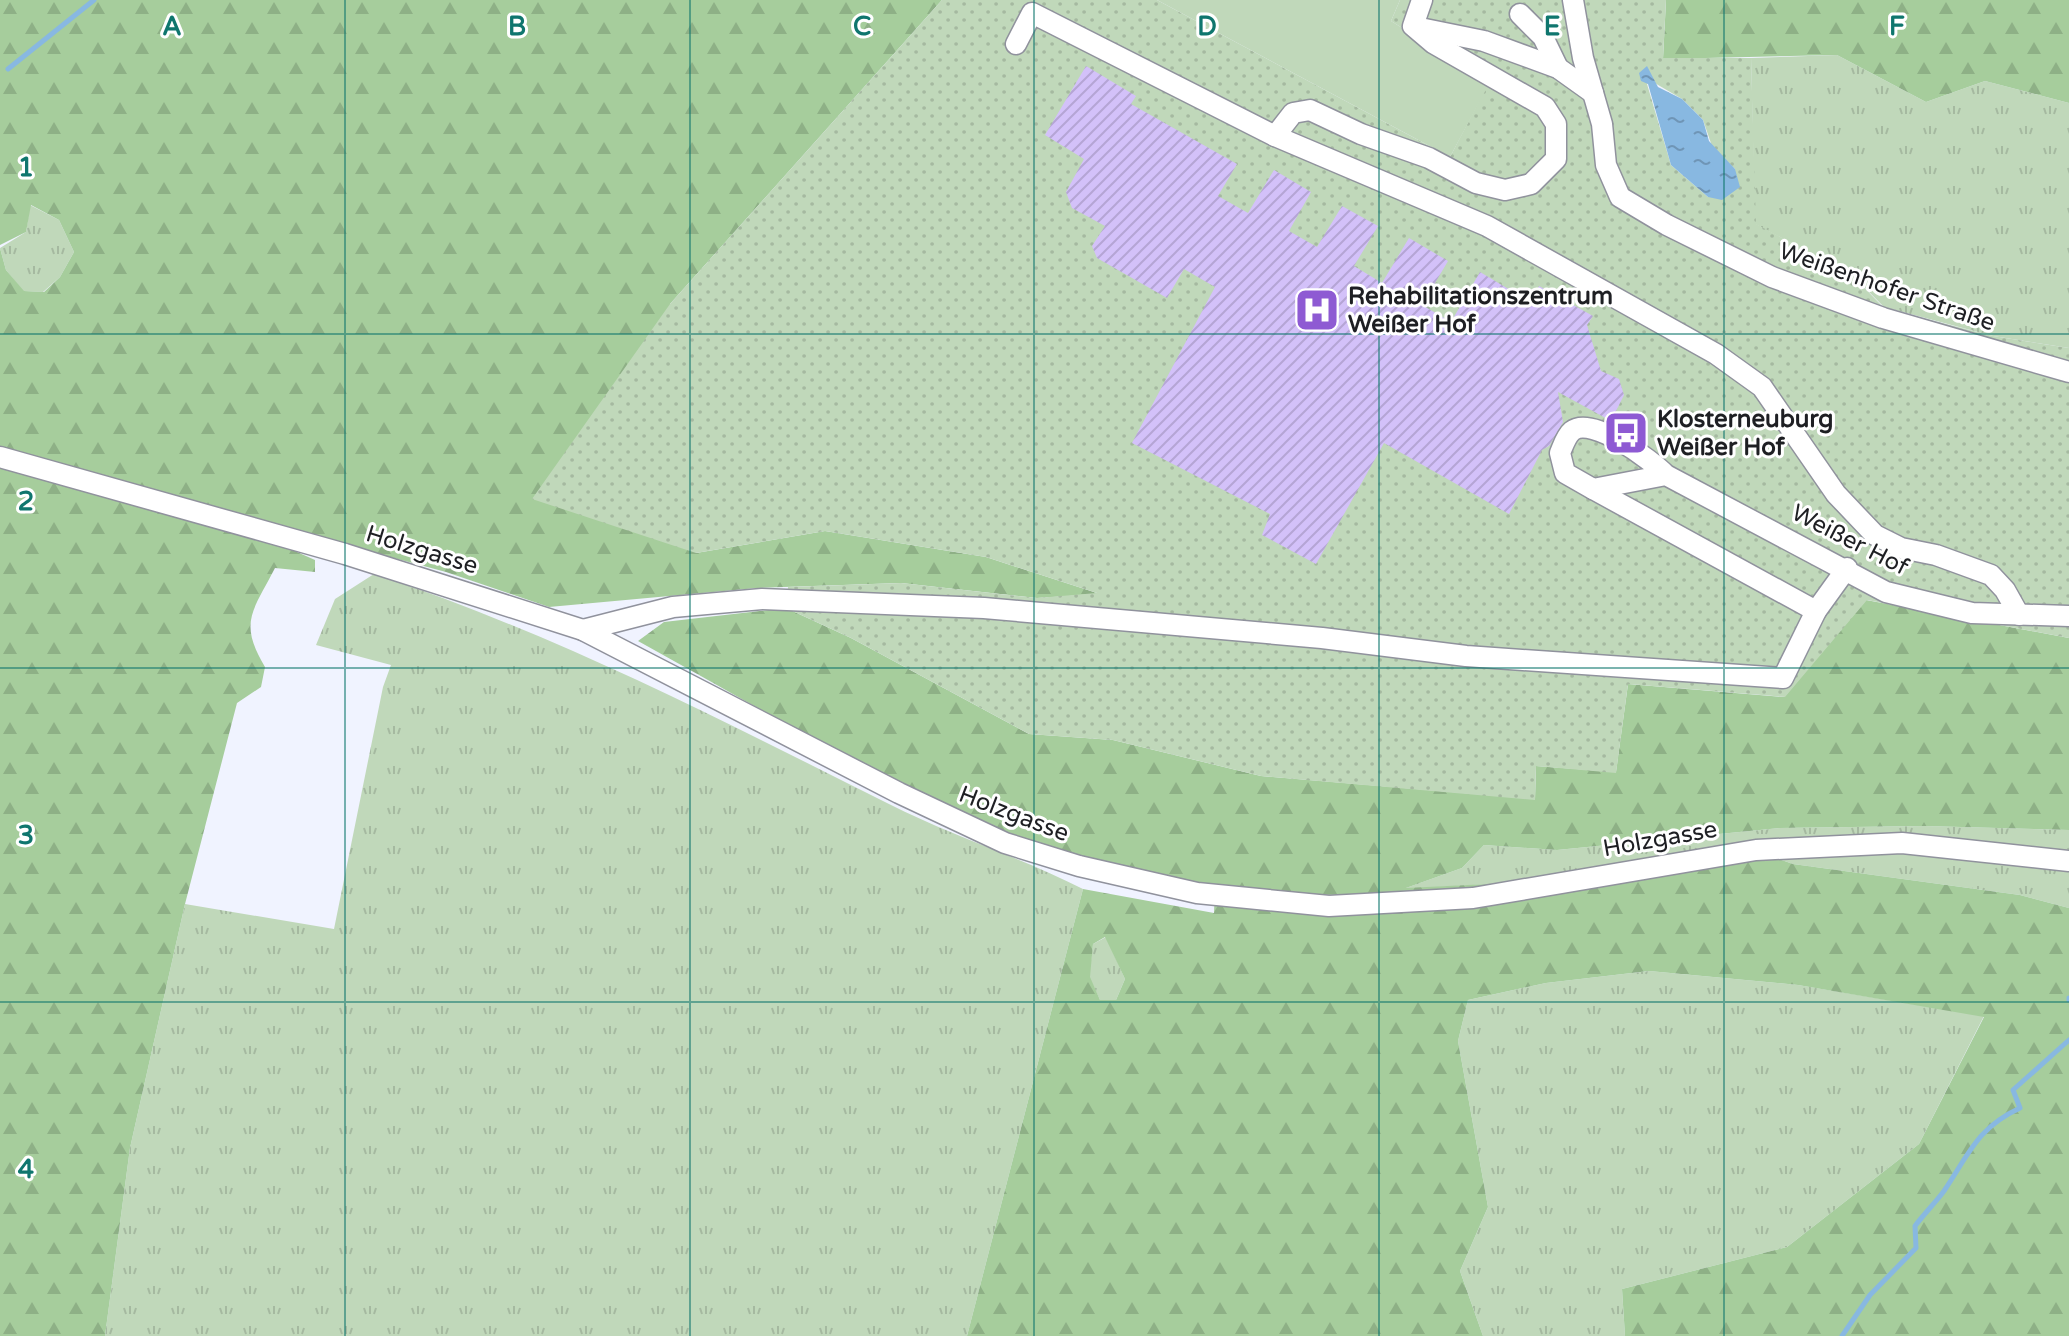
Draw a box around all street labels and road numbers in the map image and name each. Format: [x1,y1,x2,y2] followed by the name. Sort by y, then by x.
[1775,236,1999,338] street label: Weißenhofer Straße
[1786,498,1914,582] street label: Weißer Hof
[363,519,481,581] street label: Holzgasse
[955,780,1073,848] street label: Holzgasse
[1601,815,1719,863] street label: Holzgasse

